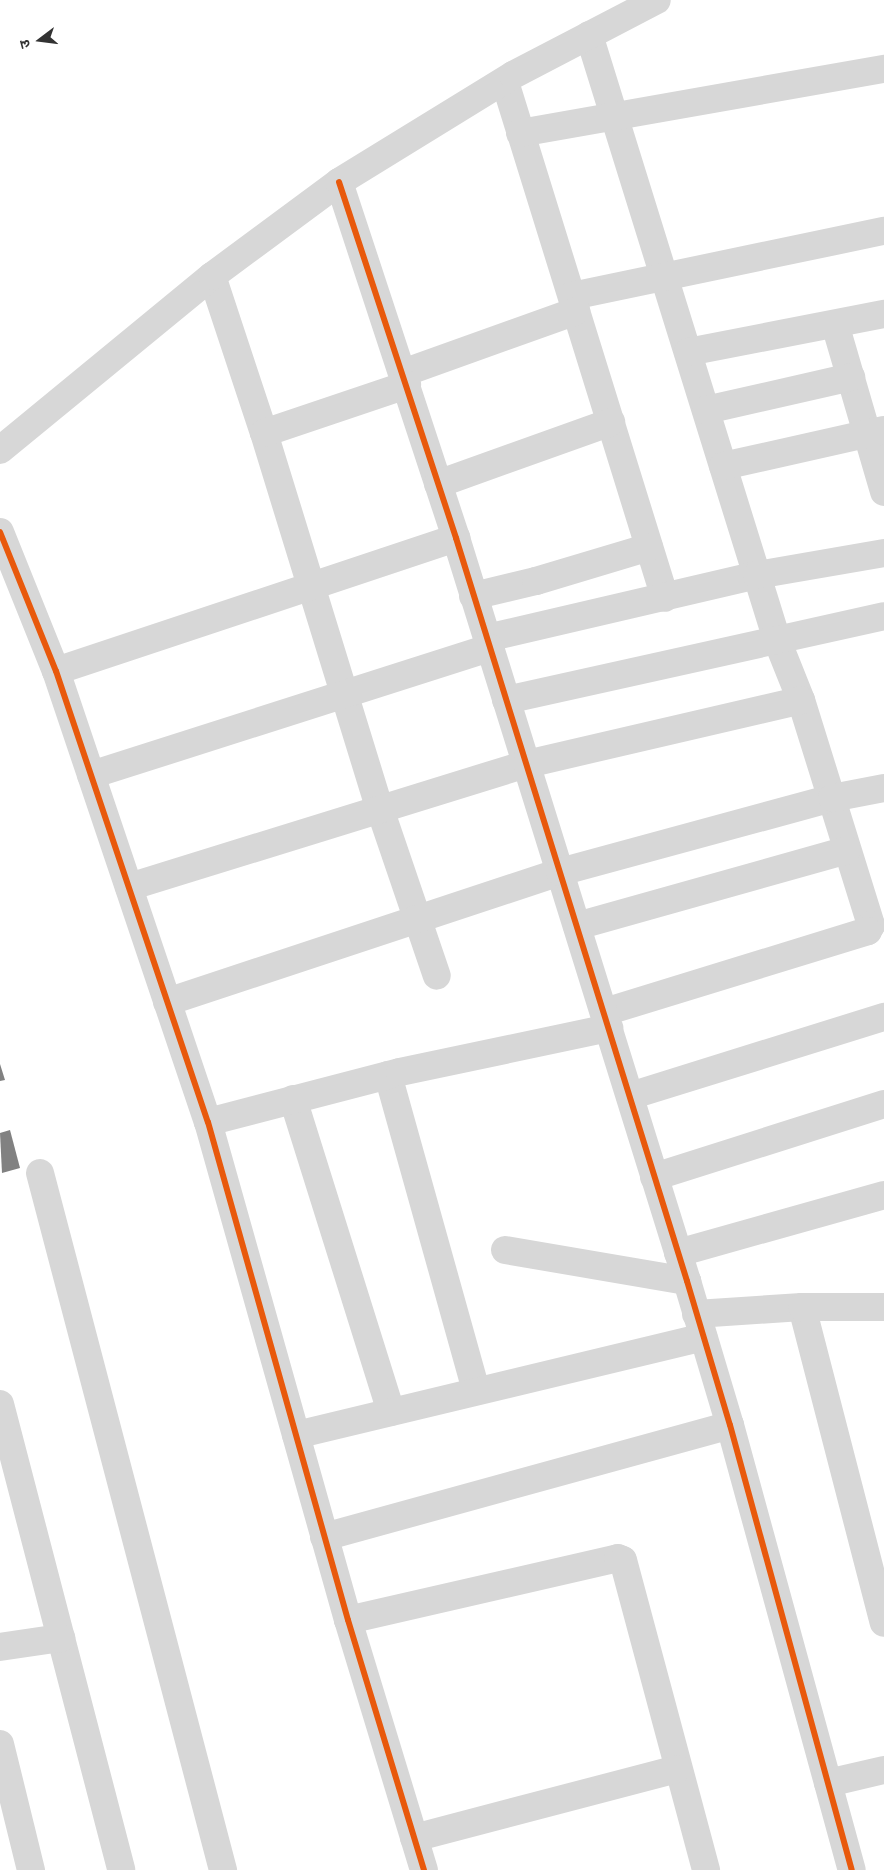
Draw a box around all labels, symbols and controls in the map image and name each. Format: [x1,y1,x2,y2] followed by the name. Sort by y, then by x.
[15,15,65,65] north arrow
[16,38,34,50] text: उ

